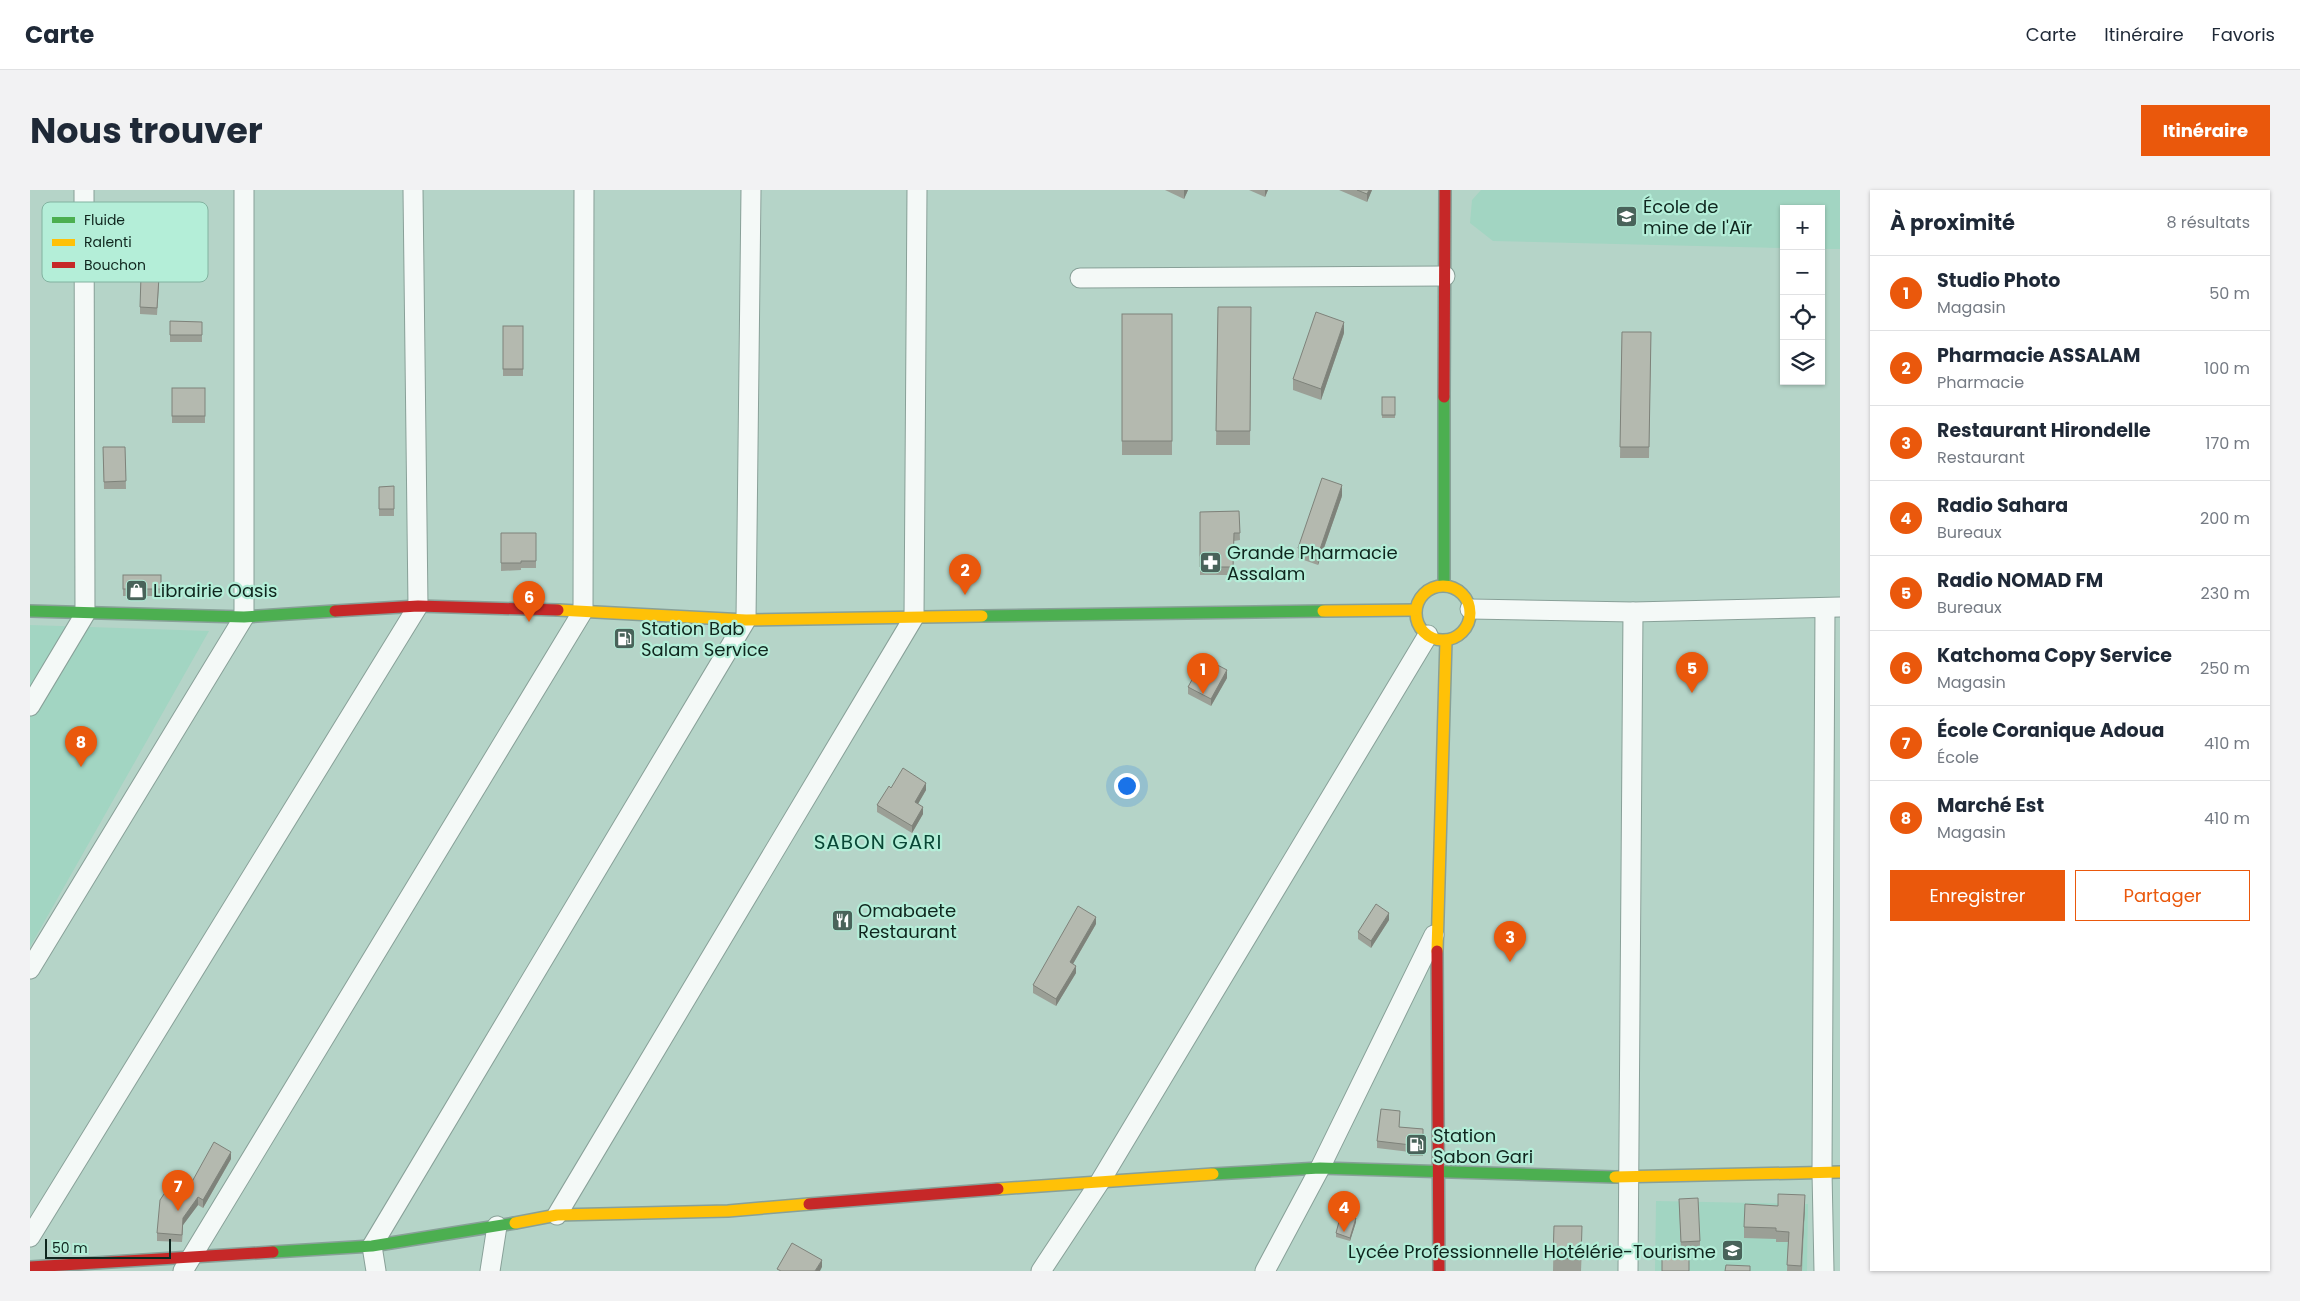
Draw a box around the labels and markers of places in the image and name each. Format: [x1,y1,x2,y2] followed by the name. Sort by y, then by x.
[1643,194,1752,240] place label: École de mine de l'Aïr
[1615,204,1639,228] school or university icon: École de mine de l'Aïr
[1227,540,1398,586] place label: Grande Pharmacie Assalam
[1199,550,1223,574] pharmacy icon: Grande Pharmacie Assalam
[949,554,981,595] pin: 2
[125,578,149,602] shop icon: Librairie Oasis
[153,578,277,603] place label: Librairie Oasis
[513,581,545,622] pin: 6
[641,616,769,662] place label: Station Bab Salam Service
[613,626,637,650] fuel station icon: Station Bab Salam Service
[1676,652,1708,693] pin: 5
[1187,653,1219,694] pin: 1
[65,726,97,767] pin: 8
[858,898,957,944] place label: Omabaete Restaurant
[830,908,854,932] restaurant icon: Omabaete Restaurant
[1494,921,1526,962] pin: 3
[1433,1123,1533,1169] place label: Station Sabon Gari
[1405,1133,1429,1157] fuel station icon: Station Sabon Gari
[162,1170,194,1211] pin: 7
[1328,1191,1360,1232] pin: 4
[1348,1239,1716,1264] place label: Lycée Professionnelle Hotélérie-Tourisme
[1720,1239,1744,1263] school or university icon: Lycée Professionnelle Hotélérie-Tourisme

